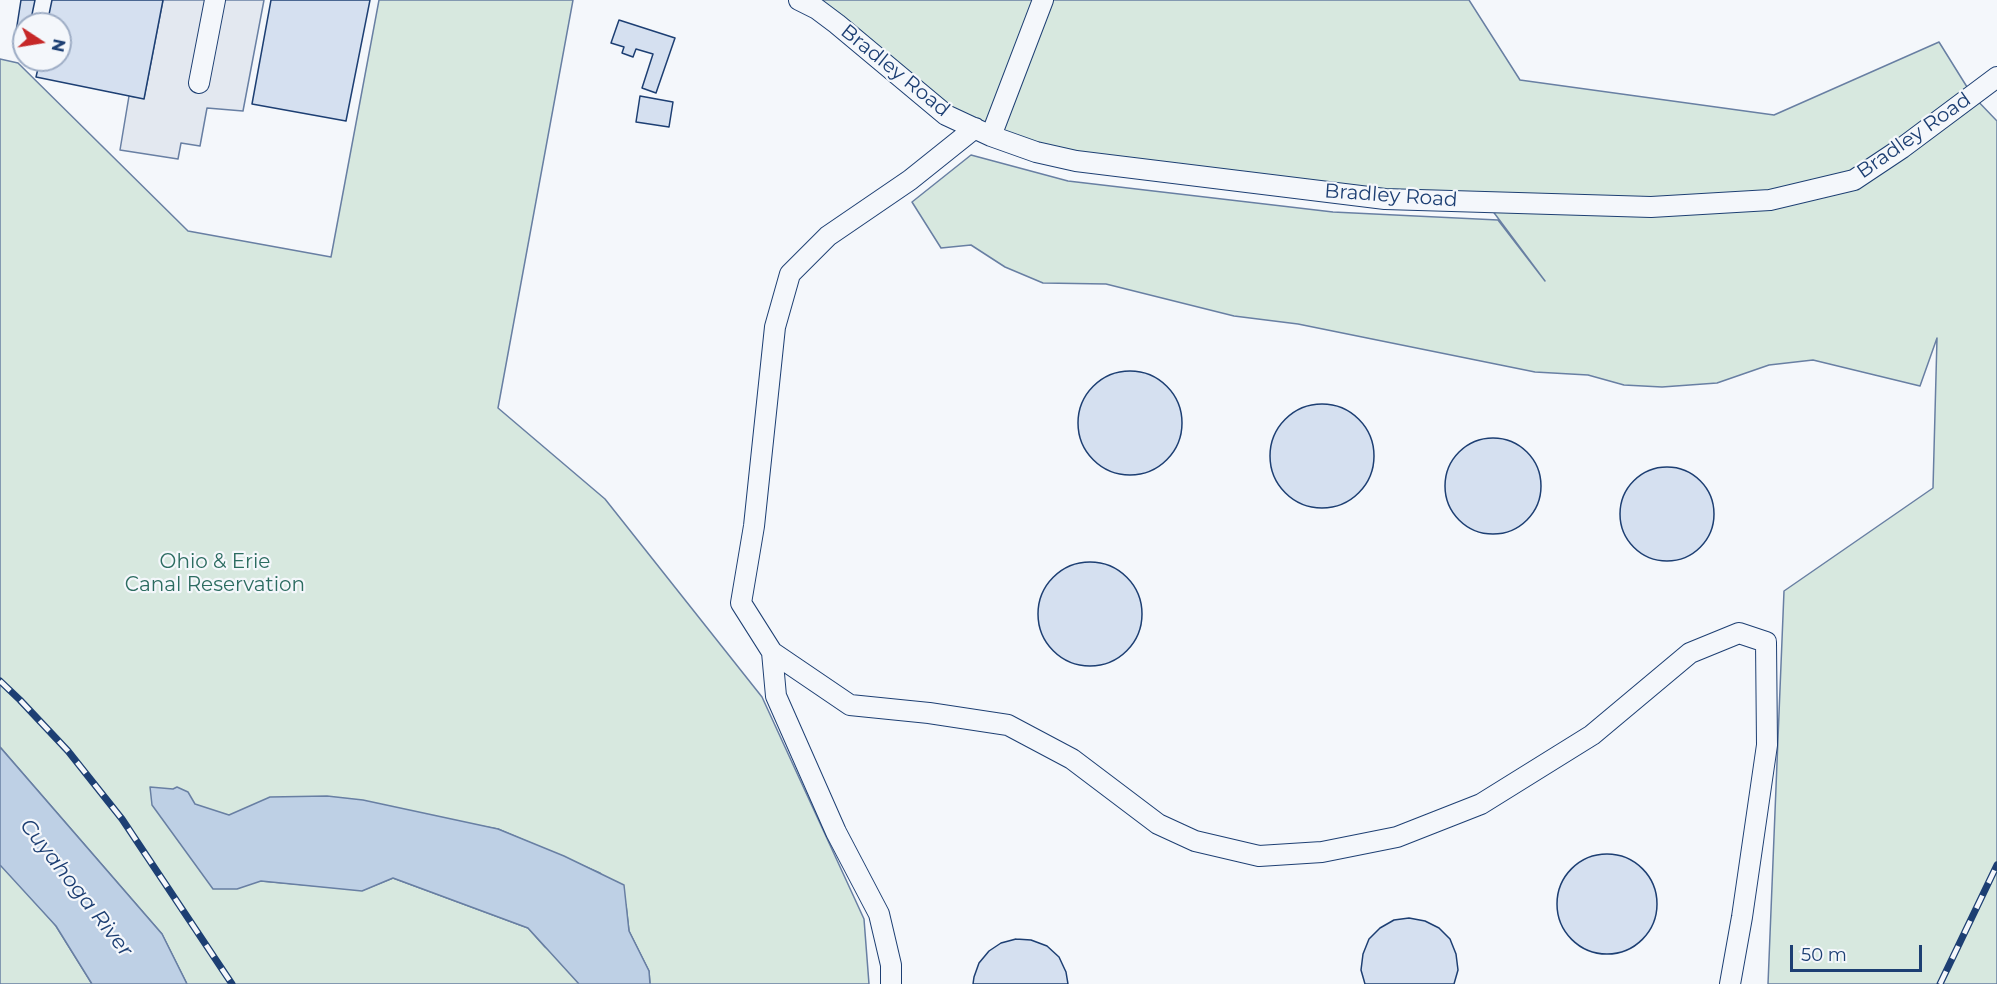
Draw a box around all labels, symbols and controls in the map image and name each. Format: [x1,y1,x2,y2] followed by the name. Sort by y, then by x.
[12,12,72,72] north arrow
[836,20,954,122] street label: Bradley Road
[48,37,69,54] text: N
[1853,88,1975,184] street label: Bradley Road
[1324,179,1458,213] street label: Bradley Road
[125,550,305,597] park label: Ohio & Erie Canal Reservation
[14,814,138,962] water label: Cuyahoga River
[1793,933,1925,971] scale bar
[1801,944,1847,966] text: 50 m

